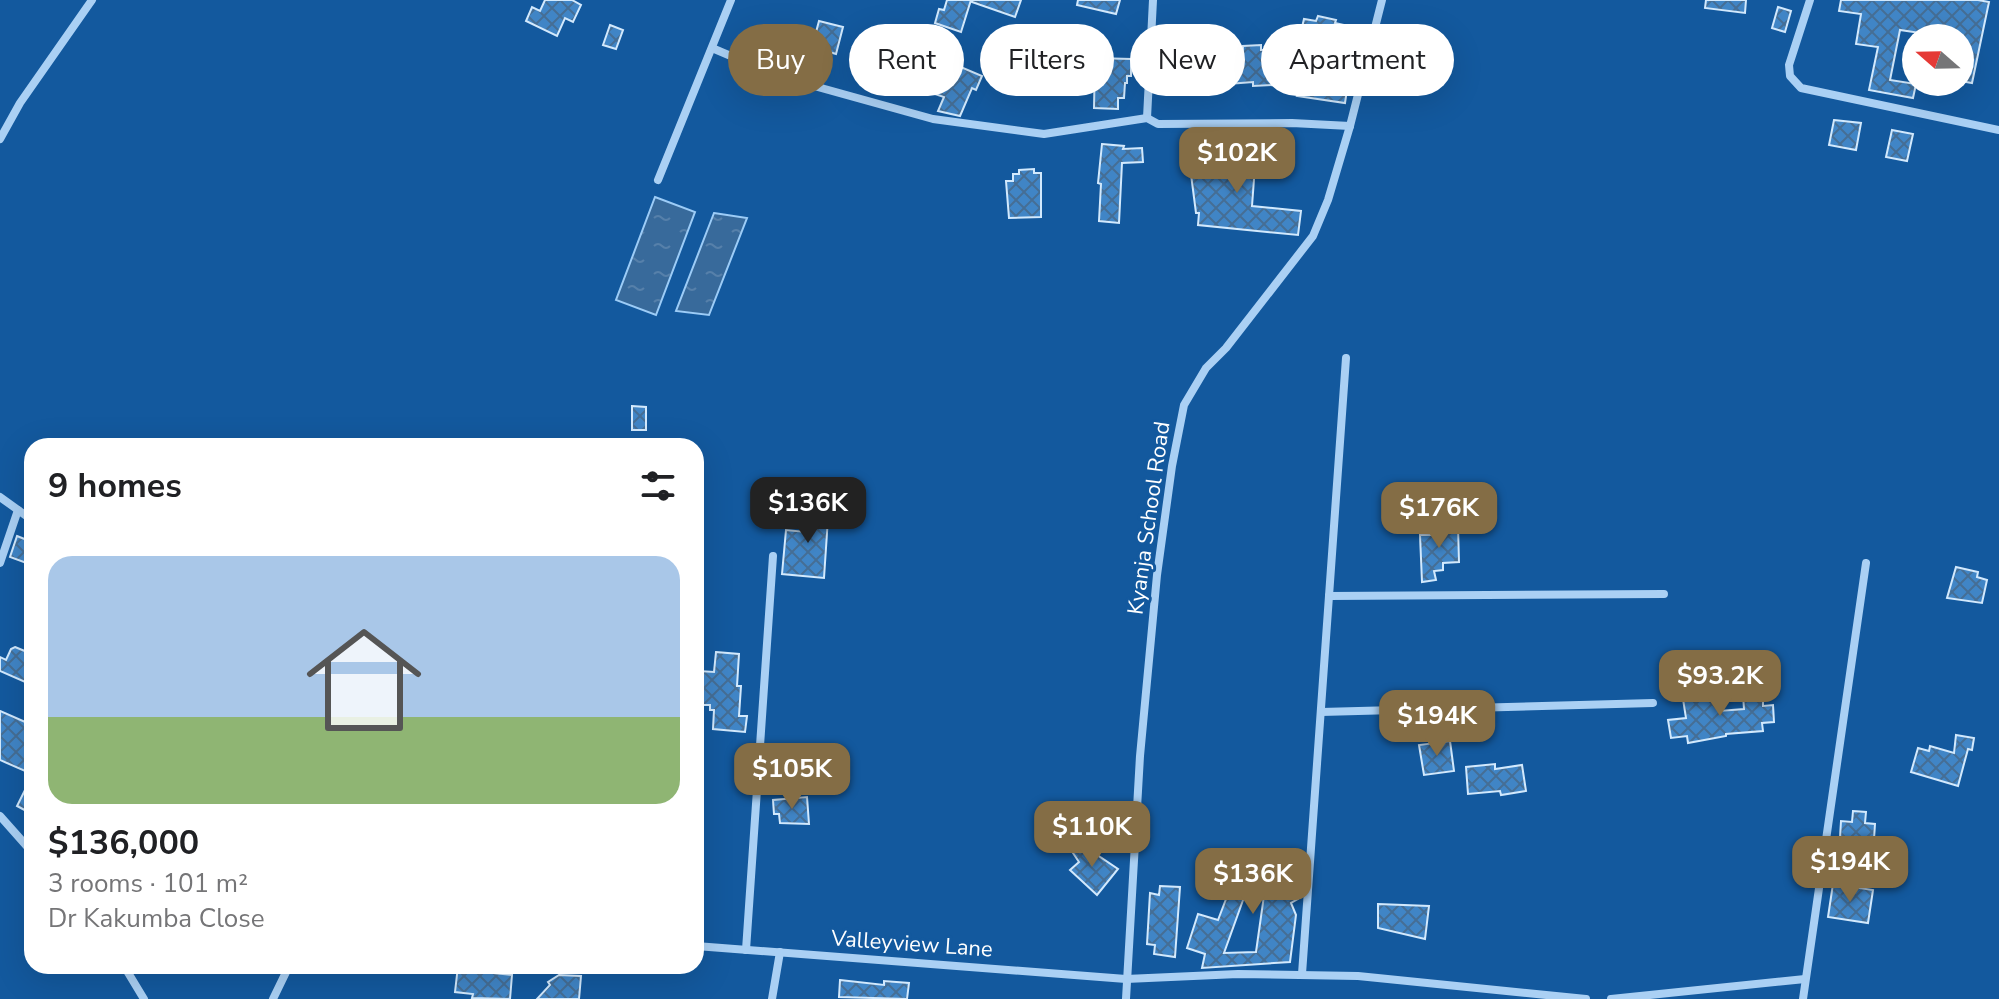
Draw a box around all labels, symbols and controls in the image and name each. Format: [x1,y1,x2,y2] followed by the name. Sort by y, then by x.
[728,24,833,96] chip: Buy
[849,24,964,96] chip: Rent
[980,24,1114,96] chip: Filters
[1130,24,1245,96] chip: New
[1261,24,1454,96] chip: Apartment
[1902,24,1974,96] north arrow
[1902,24,1974,96] map controls
[1181,127,1293,195] pin: $102K
[1197,135,1277,170] text: $102K
[1121,419,1177,617] street label: Kyanja School Road
[48,463,182,509] text: 9 homes
[636,464,680,508] icon: filters
[752,477,864,545] pin: $136K
[1383,482,1495,550] pin: $176K
[768,485,848,520] text: $136K
[1399,490,1479,525] text: $176K
[292,608,436,752] icon: home
[1655,650,1785,718] pin: $93.2K
[1677,658,1763,693] text: $93.2K
[1381,690,1493,758] pin: $194K
[1397,698,1477,733] text: $194K
[736,743,848,811] pin: $105K
[752,751,832,786] text: $105K
[1036,801,1148,869] pin: $110K
[1052,809,1132,844] text: $110K
[48,820,199,866] text: $136,000
[1794,836,1906,904] pin: $194K
[1810,844,1890,879] text: $194K
[1197,848,1309,916] pin: $136K
[1213,856,1293,891] text: $136K
[48,866,248,901] text: 3 rooms · 101 m²
[48,901,265,936] text: Dr Kakumba Close
[829,923,994,965] street label: Valleyview Lane

